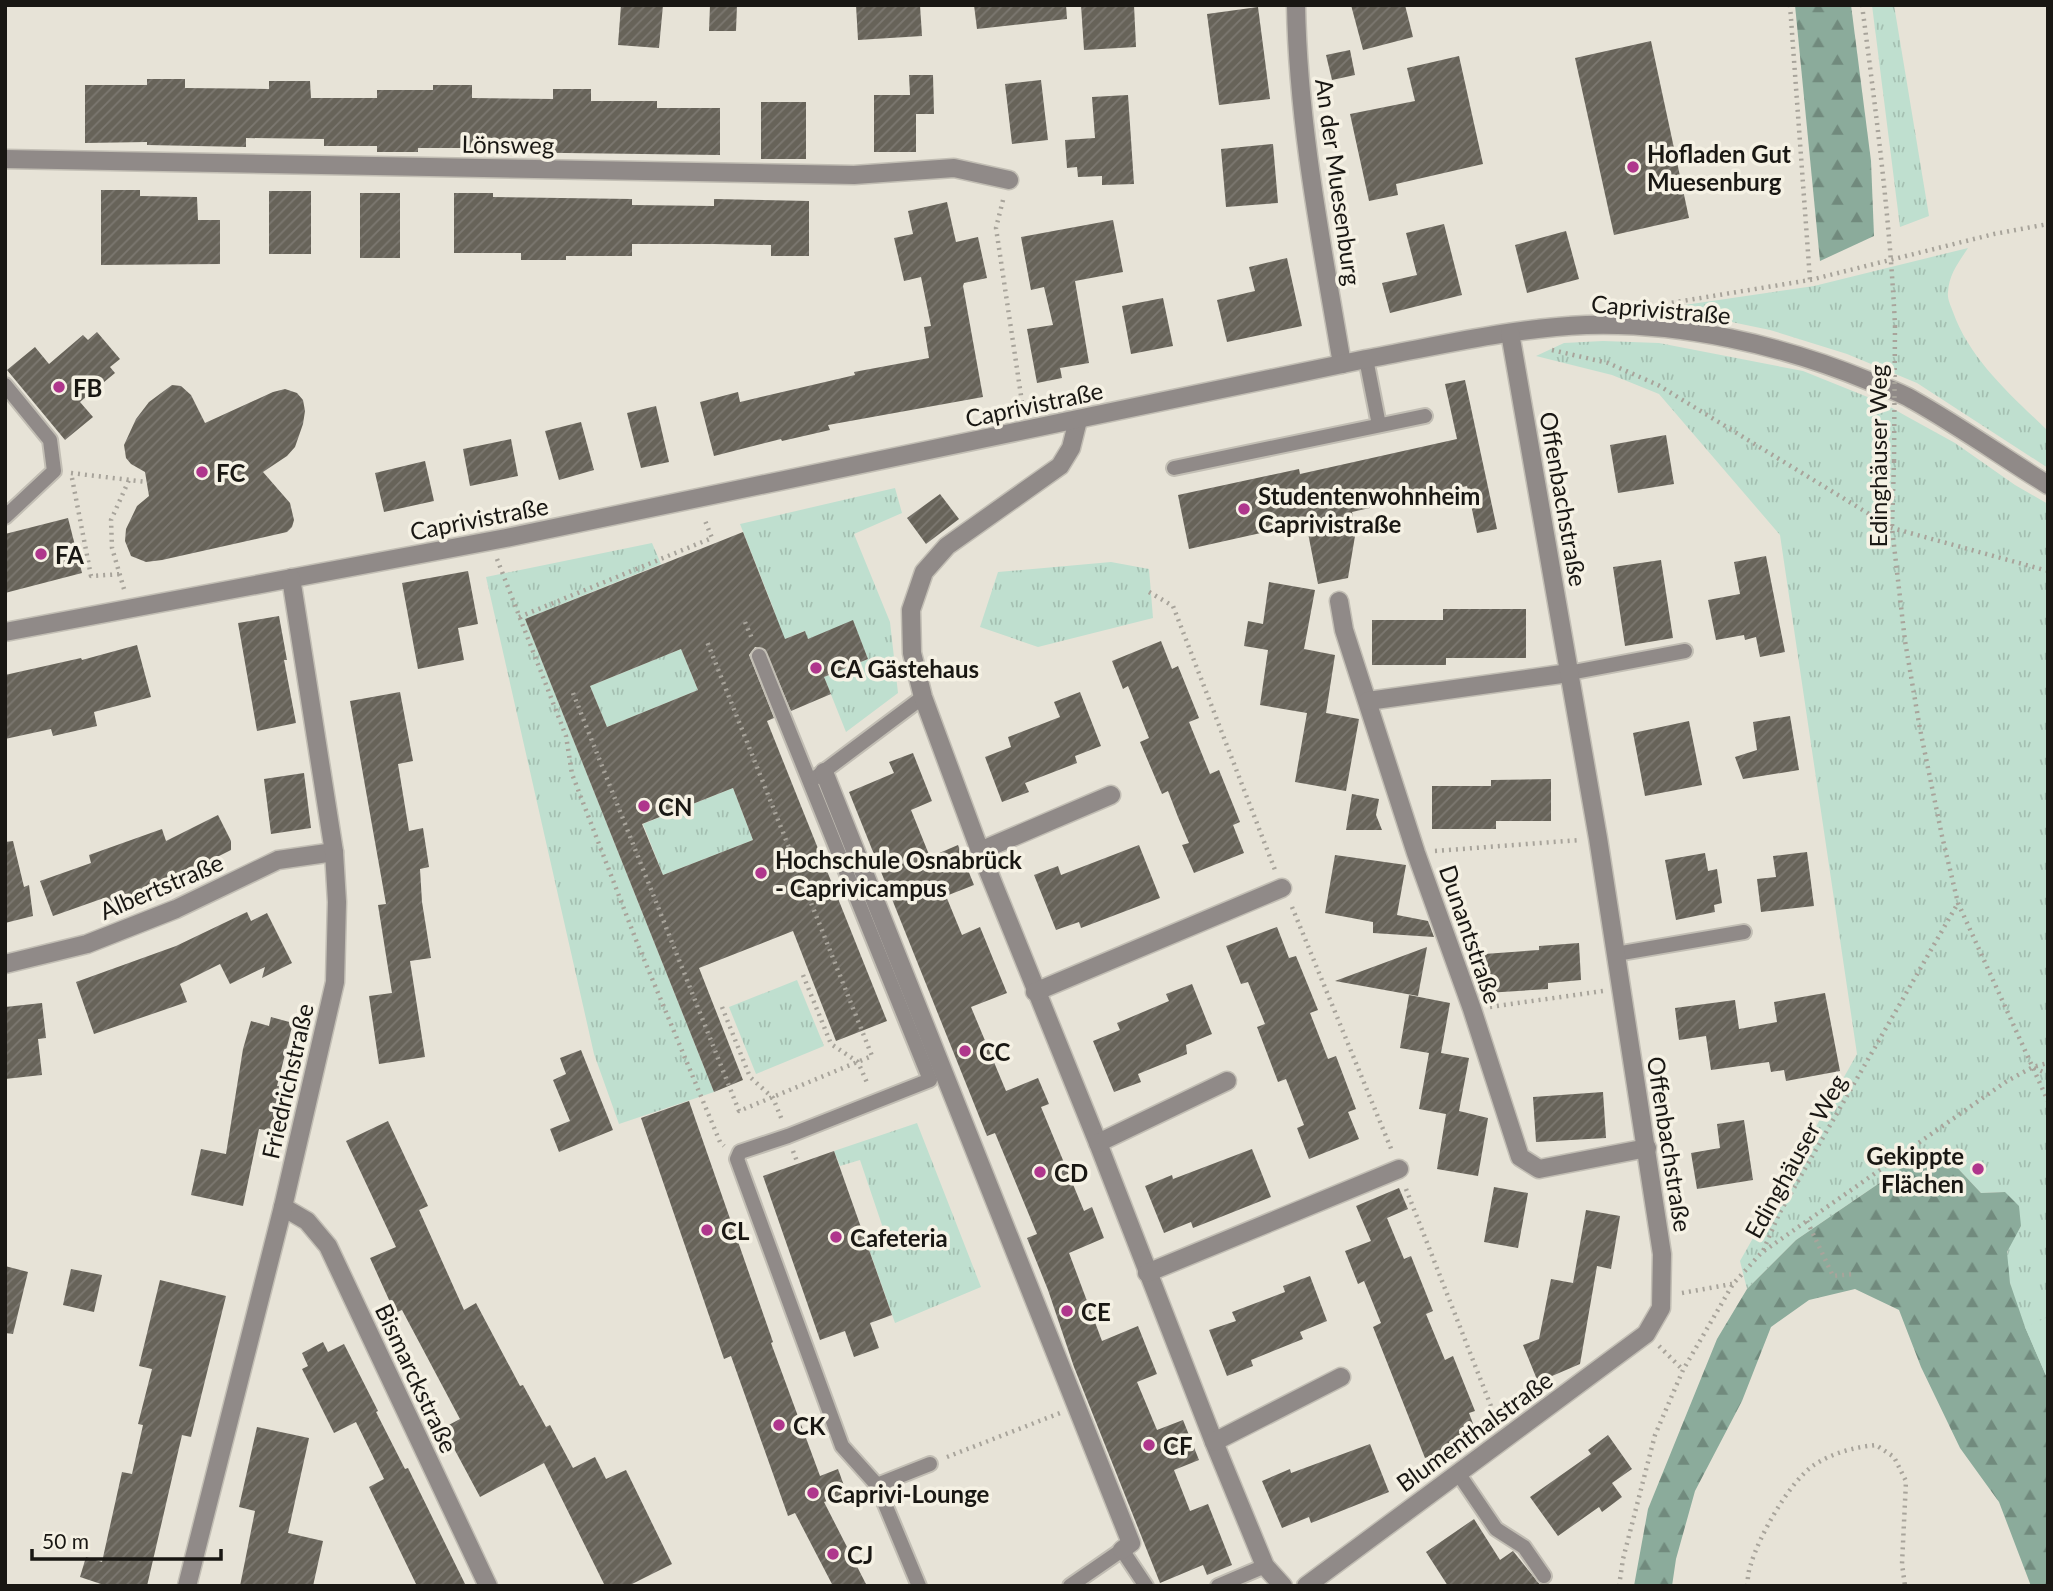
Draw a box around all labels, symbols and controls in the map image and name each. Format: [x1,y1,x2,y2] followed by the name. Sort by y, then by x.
[1310,77,1368,287] street label: An der Muesenburg
[461,129,555,159] street label: Lönsweg
[1647,139,1791,196] place label: Hofladen Gut Muesenburg
[1625,159,1641,175] marker: Hofladen Gut Muesenburg
[1590,288,1732,330] street label: Caprivistraße
[1863,365,1892,547] street label: Edinghäuser Weg
[73,373,102,402] place label: FB
[962,375,1106,433] street label: Caprivistraße
[51,379,67,395] marker: FB
[1534,409,1594,589] street label: Offenbachstraße
[216,458,245,487] place label: FC
[194,464,210,480] marker: FC
[1258,481,1480,538] place label: Studentenwohnheim Caprivistraße
[407,490,551,546] street label: Caprivistraße
[1236,501,1252,517] marker: Studentenwohnheim Caprivistraße
[55,540,84,569] place label: FA
[33,546,49,562] marker: FA
[830,654,979,683] place label: CA Gästehaus
[808,660,824,676] marker: CA Gästehaus
[658,792,692,821] place label: CN
[636,798,652,814] marker: CN
[775,845,1022,902] place label: Hochschule Osnabrück - Caprivicampus
[95,847,227,925] street label: Albertstraße
[1434,861,1508,1007] street label: Dunantstraße
[753,865,769,881] marker: Hochschule Osnabrück - Caprivicampus
[255,1000,319,1162] street label: Friedrichstraße
[979,1037,1011,1066] place label: CC
[957,1043,973,1059] marker: CC
[1642,1054,1698,1234] street label: Offenbachstraße
[1738,1069,1852,1243] street label: Edinghäuser Weg
[1866,1141,1964,1198] place label: Gekippte Flächen
[1054,1158,1088,1187] place label: CD
[1970,1161,1986,1177] marker: Gekippte Flächen
[1032,1164,1048,1180] marker: CD
[721,1216,750,1245] place label: CL
[699,1222,715,1238] marker: CL
[850,1223,948,1252] place label: Cafeteria
[828,1229,844,1245] marker: Cafeteria
[1081,1297,1111,1326] place label: CE
[370,1299,464,1457] street label: Bismarckstraße
[1059,1303,1075,1319] marker: CE
[1390,1365,1558,1497] street label: Blumenthalstraße
[793,1411,826,1440] place label: CK
[771,1417,787,1433] marker: CK
[1163,1431,1192,1460] place label: CF
[1141,1437,1157,1453] marker: CF
[827,1479,990,1508] place label: Caprivi-Lounge
[805,1485,821,1501] marker: Caprivi-Lounge
[32,1518,220,1562] scale bar
[42,1528,89,1553] text: 50 m
[847,1540,873,1569] place label: CJ
[825,1546,841,1562] marker: CJ

